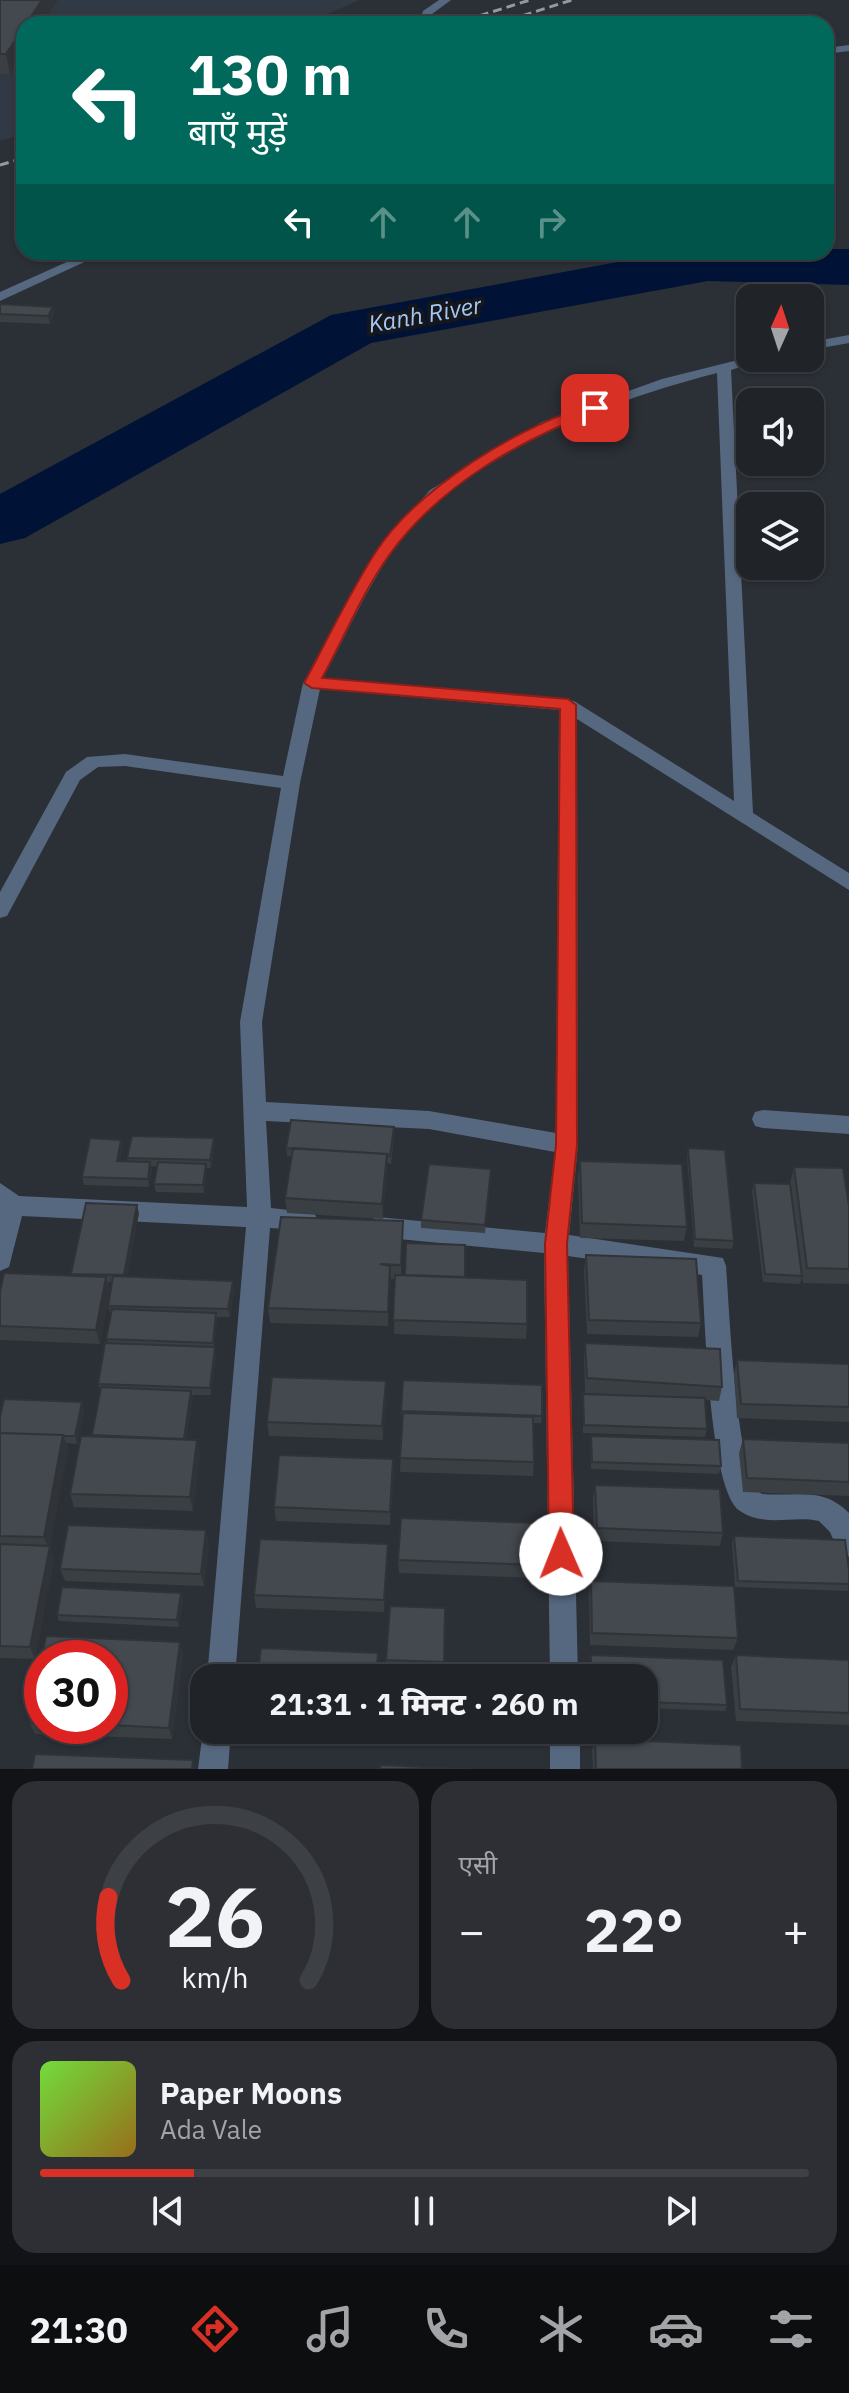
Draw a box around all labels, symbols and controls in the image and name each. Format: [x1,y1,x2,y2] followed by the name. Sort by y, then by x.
[188,38,352,110] text: 130 m
[56,48,160,152] icon: left
[188,108,287,155] text: बाएँ मुड़ें
[277,200,321,244] icon: left
[361,200,405,244] icon: ahead
[445,200,489,244] icon: ahead
[529,200,573,244] icon: right
[736,284,824,372] north arrow
[736,284,824,580] map controls
[366,288,485,340] water label: Kanh River
[561,374,629,442] pin
[573,386,617,430] icon: arrive
[736,388,824,476] button: sound
[736,492,824,580] button: layers
[519,1512,603,1596] position arrow
[24,1640,128,1744] speed limit sign: 30
[269,1684,579,1723] text: 21:31 · 1 मिनट · 260 m
[459,1847,497,1881] text: एसी
[165,1862,265,1970] text: 26
[584,1890,684,1969] text: 22°
[459,1902,485,1959] text: −
[783,1902,809,1959] text: +
[182,1959,249,1996] text: km/h
[160,2073,342,2112] text: Paper Moons
[160,2112,262,2146] text: Ada Vale
[146,2189,190,2233] icon: previous
[402,2189,446,2233] icon: pause
[659,2189,703,2233] icon: next
[187,2301,243,2357] icon: directions
[302,2301,358,2357] icon: music
[418,2301,474,2357] icon: phone
[533,2301,589,2357] icon: climate
[648,2301,704,2357] icon: car
[763,2301,819,2357] icon: filters
[30,2306,128,2353] text: 21:30

